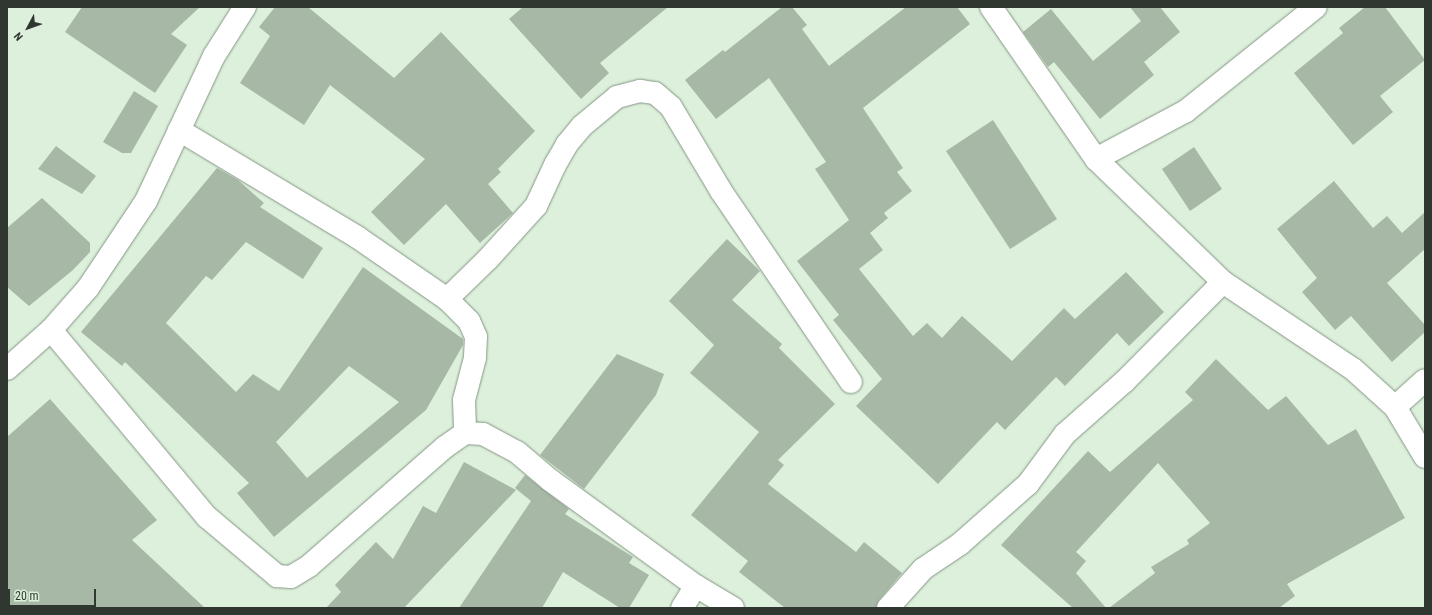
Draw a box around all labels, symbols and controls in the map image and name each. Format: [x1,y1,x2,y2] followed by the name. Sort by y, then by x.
[8,8,48,48] north arrow
[11,29,26,43] text: N
[10,581,98,607] scale bar
[15,589,39,603] text: 20 m

